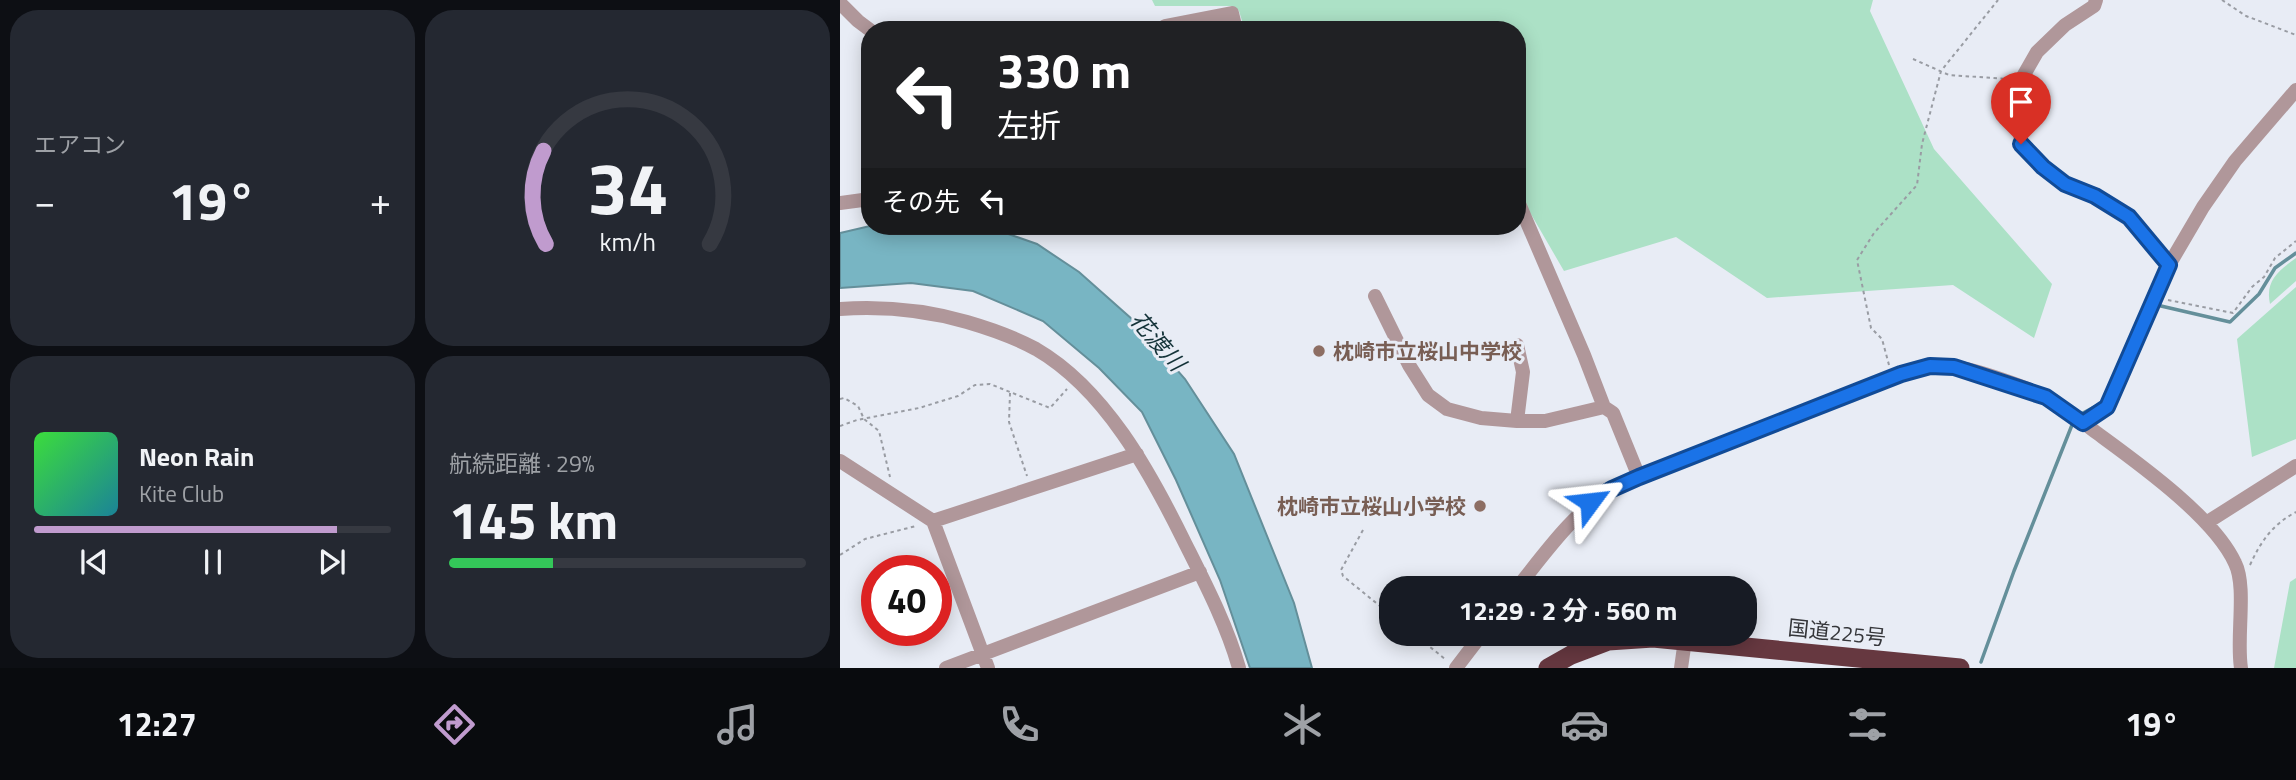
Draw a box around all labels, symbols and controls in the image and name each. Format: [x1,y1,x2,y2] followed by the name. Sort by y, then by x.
[997,32,1131,107] text: 330 m
[882,49,973,140] icon: left
[1991,72,2051,144] pin
[2002,83,2040,121] icon: arrive
[997,101,1061,149] text: 左折
[34,127,126,162] text: エアコン
[587,132,668,242] text: 34
[169,161,256,240] text: 19°
[34,172,55,230] text: −
[370,172,391,230] text: +
[882,182,960,221] text: その先
[974,182,1012,220] icon: left
[599,223,656,261] text: km/h
[1122,303,1196,381] water label: 花渡川
[1333,335,1522,367] place label: 枕崎市立桜山中学校
[1311,343,1327,359] marker: 枕崎市立桜山中学校
[139,437,254,476] text: Neon Rain
[449,446,595,481] text: 航続距離 · 29%
[1553,465,1627,539] position arrow
[139,476,224,511] text: Kite Club
[449,480,618,559] text: 145 km
[1277,490,1466,522] place label: 枕崎市立桜山小学校
[1472,498,1488,514] marker: 枕崎市立桜山小学校
[75,543,113,581] icon: previous
[194,543,232,581] icon: pause
[313,543,351,581] icon: next
[861,555,952,646] speed limit sign: 40
[1459,591,1677,630] text: 12:29 · 2 分 · 560 m
[1786,611,1888,653] street label: 国道225号
[117,700,197,748] text: 12:27
[430,700,479,749] icon: directions
[713,700,762,749] icon: music
[995,700,1044,749] icon: phone
[1278,700,1327,749] icon: climate
[1560,700,1609,749] icon: car
[1843,700,1892,749] icon: filters
[2125,700,2179,748] text: 19°

